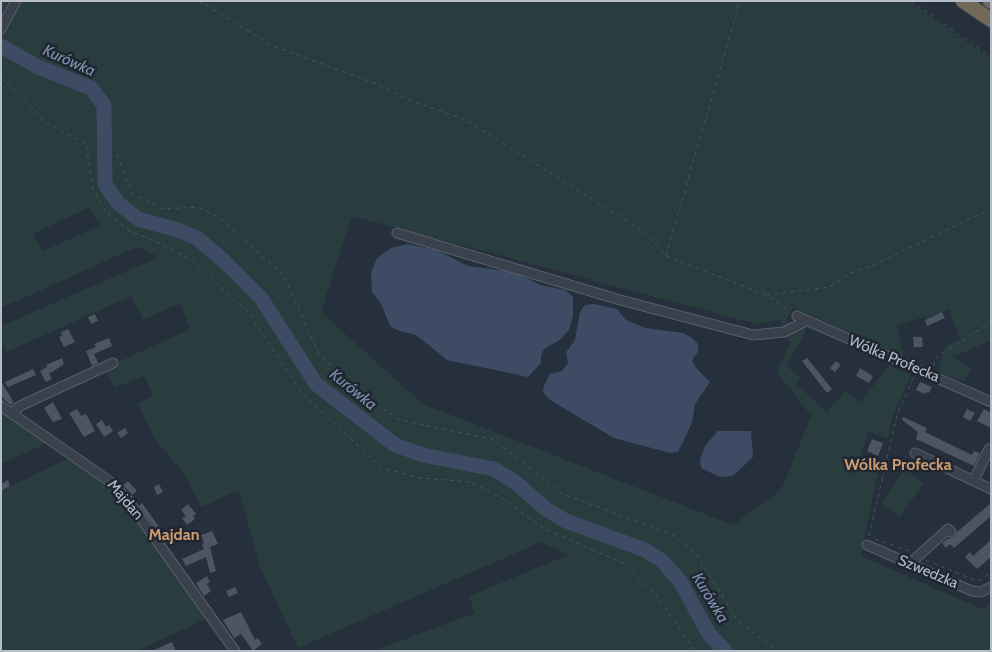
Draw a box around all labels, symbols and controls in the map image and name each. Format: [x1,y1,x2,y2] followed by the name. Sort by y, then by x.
[40,41,98,81] water label: Kurówka
[846,332,942,386] street label: Wólka Profecka
[326,365,380,415] water label: Kurówka
[844,455,952,475] district label: Wólka Profecka
[103,476,147,524] street label: Majdan
[149,525,199,545] district label: Majdan
[895,551,961,593] street label: Szwedzka
[688,569,732,627] water label: Kurówka

